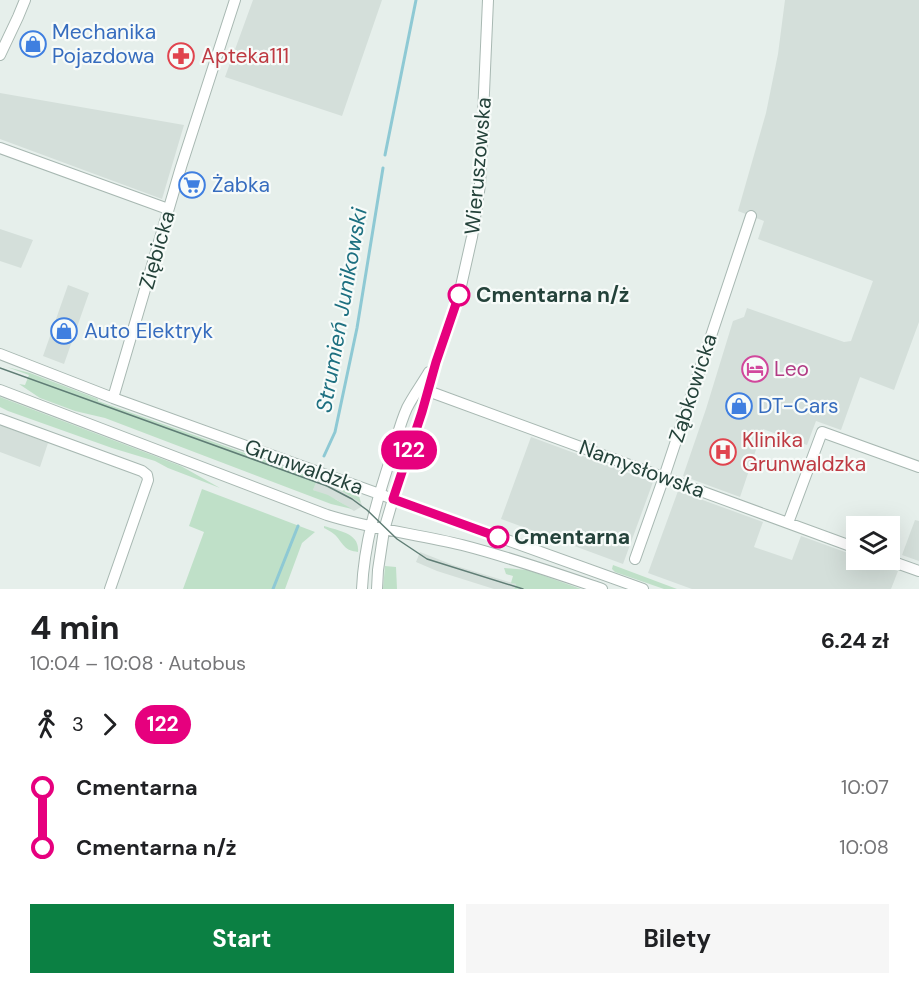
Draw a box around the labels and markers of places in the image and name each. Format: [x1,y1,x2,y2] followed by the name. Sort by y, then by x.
[52,18,156,70] place label: Mechanika Pojazdowa
[18,29,48,59] shop icon: Mechanika Pojazdowa
[166,41,196,71] pharmacy icon: Apteka111
[201,42,289,70] place label: Apteka111
[177,170,207,200] supermarket icon: Żabka
[212,171,270,199] place label: Żabka
[476,281,629,309] place label: Cmentarna n/ż
[448,284,470,306] marker: Cmentarna n/ż
[49,316,79,346] shop icon: Auto Elektryk
[84,317,213,345] place label: Auto Elektryk
[740,354,770,384] hotel icon: Leo
[774,355,809,383] place label: Leo
[724,391,754,421] shop icon: DT-Cars
[758,392,839,420] place label: DT-Cars
[742,426,866,478] place label: Klinika Grunwaldzka
[708,437,738,467] hospital icon: Klinika Grunwaldzka
[514,523,630,551] place label: Cmentarna
[487,526,509,548] marker: Cmentarna

